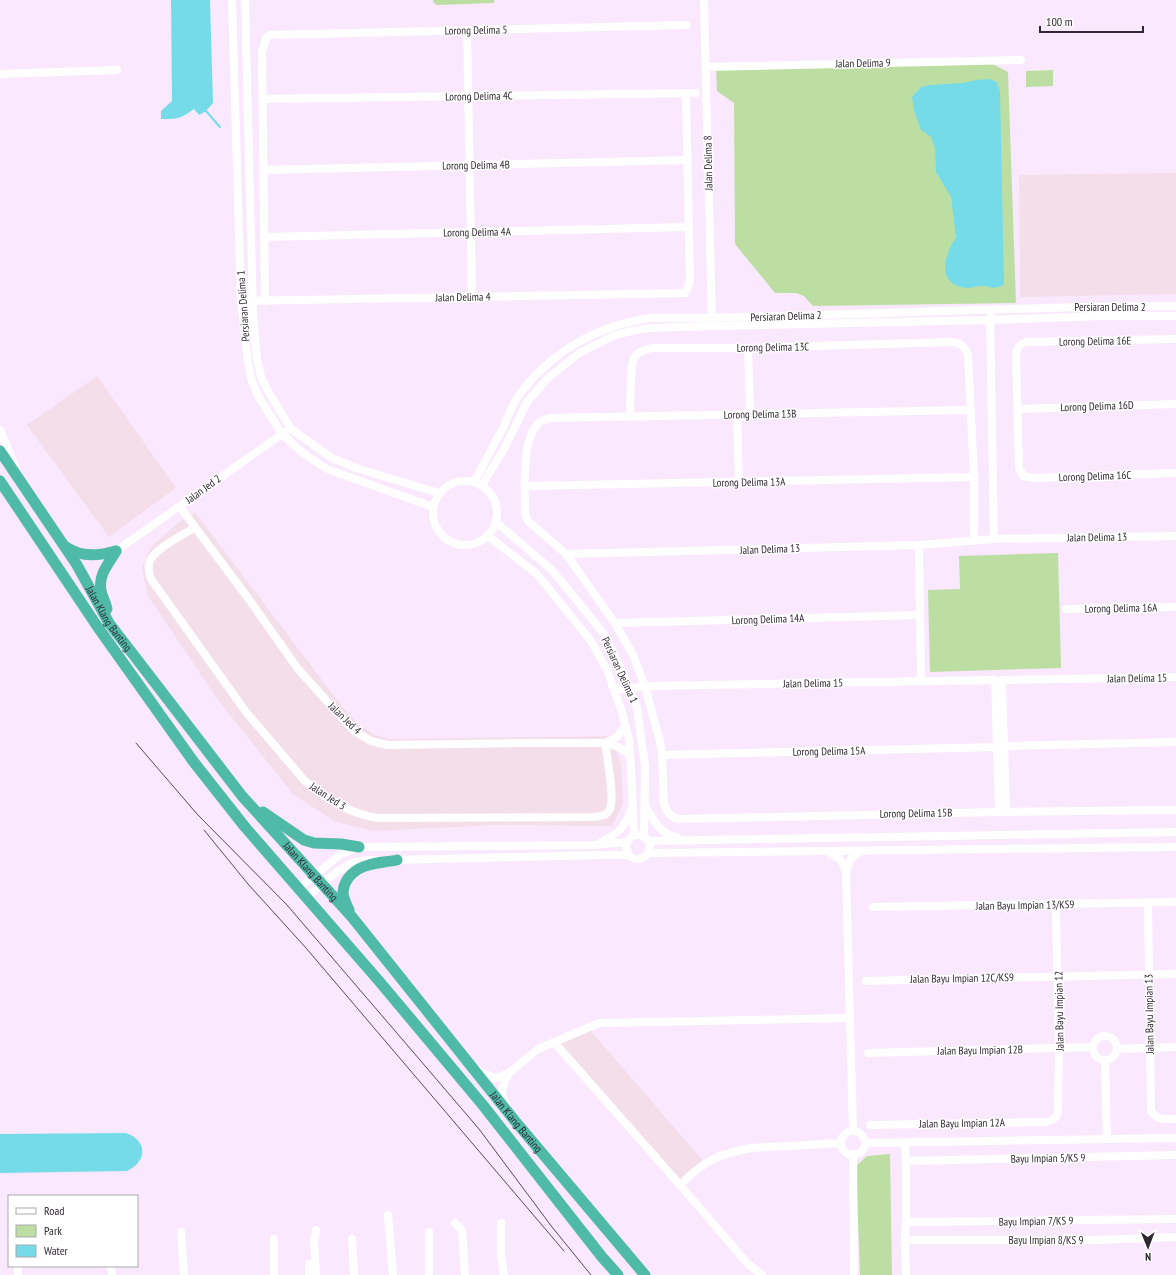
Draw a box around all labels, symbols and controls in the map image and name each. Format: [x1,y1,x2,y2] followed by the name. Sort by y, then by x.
[1040,8,1143,34] scale bar
[1046,14,1073,29] text: 100 m
[445,22,507,38] street label: Lorong Delima 5
[834,56,891,70] street label: Jalan Delima 9
[445,88,513,104] street label: Lorong Delima 4C
[701,135,715,192] street label: Jalan Delima 8
[442,157,510,173] street label: Lorong Delima 4B
[443,224,512,240] street label: Lorong Delima 4A
[234,270,252,342] street label: Persiaran Delima 1
[434,290,491,304] street label: Jalan Delima 4
[1074,300,1146,314] street label: Persiaran Delima 2
[750,308,822,324] street label: Persiaran Delima 2
[1059,333,1132,349] street label: Lorong Delima 16E
[737,339,809,355] street label: Lorong Delima 13C
[1060,398,1134,414] street label: Lorong Delima 16D
[724,406,796,422] street label: Lorong Delima 13B
[1058,468,1132,484] street label: Lorong Delima 16C
[182,471,223,507] street label: Jalan Jed 2
[712,474,786,490] street label: Lorong Delima 13A
[1066,529,1127,545] street label: Jalan Delima 13
[739,541,800,557] street label: Jalan Delima 13
[82,583,135,654] street label: Jalan Klang Banting
[1084,600,1158,616] street label: Lorong Delima 16A
[731,611,805,627] street label: Lorong Delima 14A
[599,635,641,705] street label: Persiaran Delima 1
[1106,670,1167,686] street label: Jalan Delima 15
[782,675,843,691] street label: Jalan Delima 15
[325,698,364,737] street label: Jalan Jed 4
[792,743,866,759] street label: Lorong Delima 15A
[306,779,349,813] street label: Jalan Jed 3
[880,805,952,821] street label: Lorong Delima 15B
[279,838,341,904] street label: Jalan Klang Banting
[975,897,1075,913] street label: Jalan Bayu Impian 13/KS9
[909,970,1014,986] street label: Jalan Bayu Impian 12C/KS9
[1051,971,1067,1052] street label: Jalan Bayu Impian 12
[1141,974,1157,1055] street label: Jalan Bayu Impian 13
[936,1042,1023,1058] street label: Jalan Bayu Impian 12B
[486,1088,546,1155] street label: Jalan Klang Banting
[918,1115,1006,1131] street label: Jalan Bayu Impian 12A
[1010,1150,1086,1166] street label: Bayu Impian 5/KS 9
[8,1195,138,1267] legend
[44,1203,64,1218] text: Road
[998,1213,1074,1229] street label: Bayu Impian 7/KS 9
[44,1223,62,1238] text: Park
[1128,1227,1168,1267] north arrow
[1009,1233,1083,1247] street label: Bayu Impian 8/KS 9
[44,1243,69,1258] text: Water
[1145,1250,1151,1264] text: N

